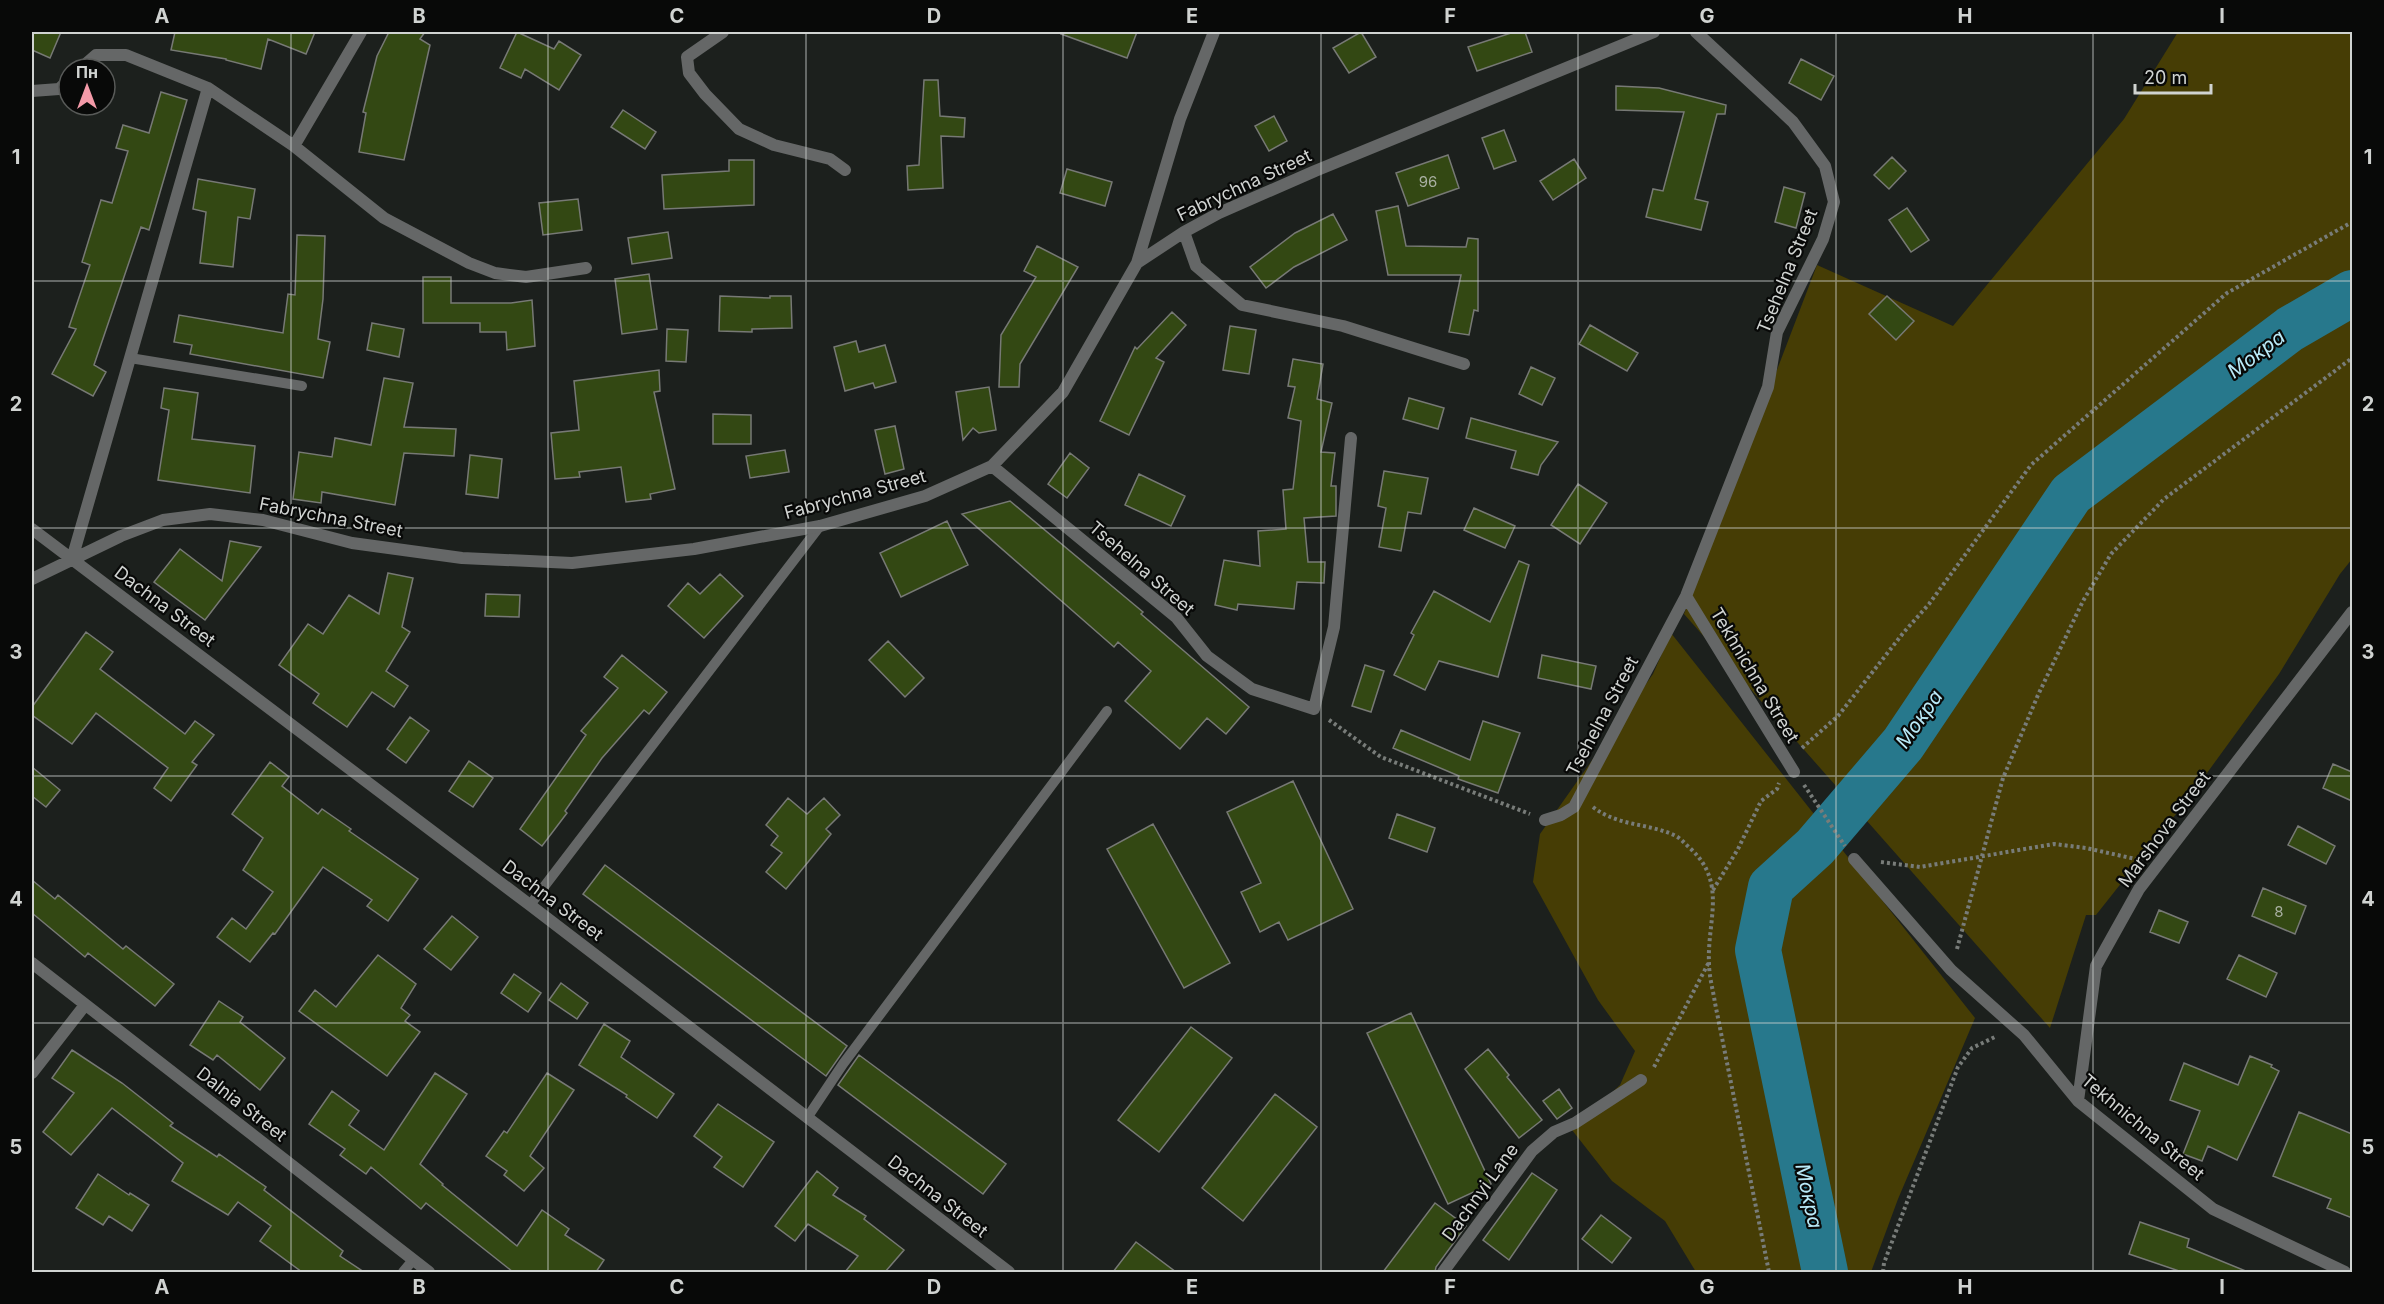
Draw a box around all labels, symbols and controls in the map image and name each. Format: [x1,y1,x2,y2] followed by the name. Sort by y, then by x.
[155,4,170,28] text: A
[412,4,426,28] text: B
[670,4,684,28] text: C
[927,4,941,28] text: D
[1186,4,1198,28] text: E
[1444,4,1456,28] text: F
[1699,4,1715,28] text: G
[1958,4,1972,28] text: H
[2219,4,2225,28] text: I
[57,57,117,117] north arrow
[2135,57,2212,95] scale bar
[76,62,98,82] text: Пн
[2144,67,2187,88] text: 20 m
[12,145,20,169] text: 1
[1174,145,1315,225] street label: Fabrychna Street
[2364,145,2372,169] text: 1
[1419,172,1437,191] house number: 96
[1752,206,1822,336] street label: Tsehelna Street
[2223,325,2289,383] water label: Мокра
[10,392,22,416] text: 2
[2362,392,2374,416] text: 2
[782,465,928,523] street label: Fabrychna Street
[257,493,405,541] street label: Fabrychna Street
[1085,517,1199,619] street label: Tsehelna Street
[111,561,220,651] street label: Dachna Street
[1706,604,1804,746] street label: Tekhnichna Street
[10,640,22,664] text: 3
[2362,640,2374,664] text: 3
[1562,653,1642,779] street label: Tsehelna Street
[1890,685,1948,753] water label: Мокра
[2114,767,2214,891] street label: Marshova Street
[499,855,608,945] street label: Dachna Street
[9,887,23,911] text: 4
[2361,887,2375,911] text: 4
[2274,902,2284,921] house number: 8
[193,1062,291,1146] street label: Dalnia Street
[2077,1070,2209,1185] street label: Tekhnichna Street
[10,1135,22,1159] text: 5
[2362,1135,2374,1159] text: 5
[1438,1139,1522,1245] street label: Dachnyi Lane
[884,1151,992,1241] street label: Dachna Street
[1790,1161,1828,1231] water label: Мокра
[155,1275,170,1299] text: A
[412,1275,426,1299] text: B
[670,1275,684,1299] text: C
[927,1275,941,1299] text: D
[1186,1275,1198,1299] text: E
[1444,1275,1456,1299] text: F
[1699,1275,1715,1299] text: G
[1958,1275,1972,1299] text: H
[2219,1275,2225,1299] text: I

